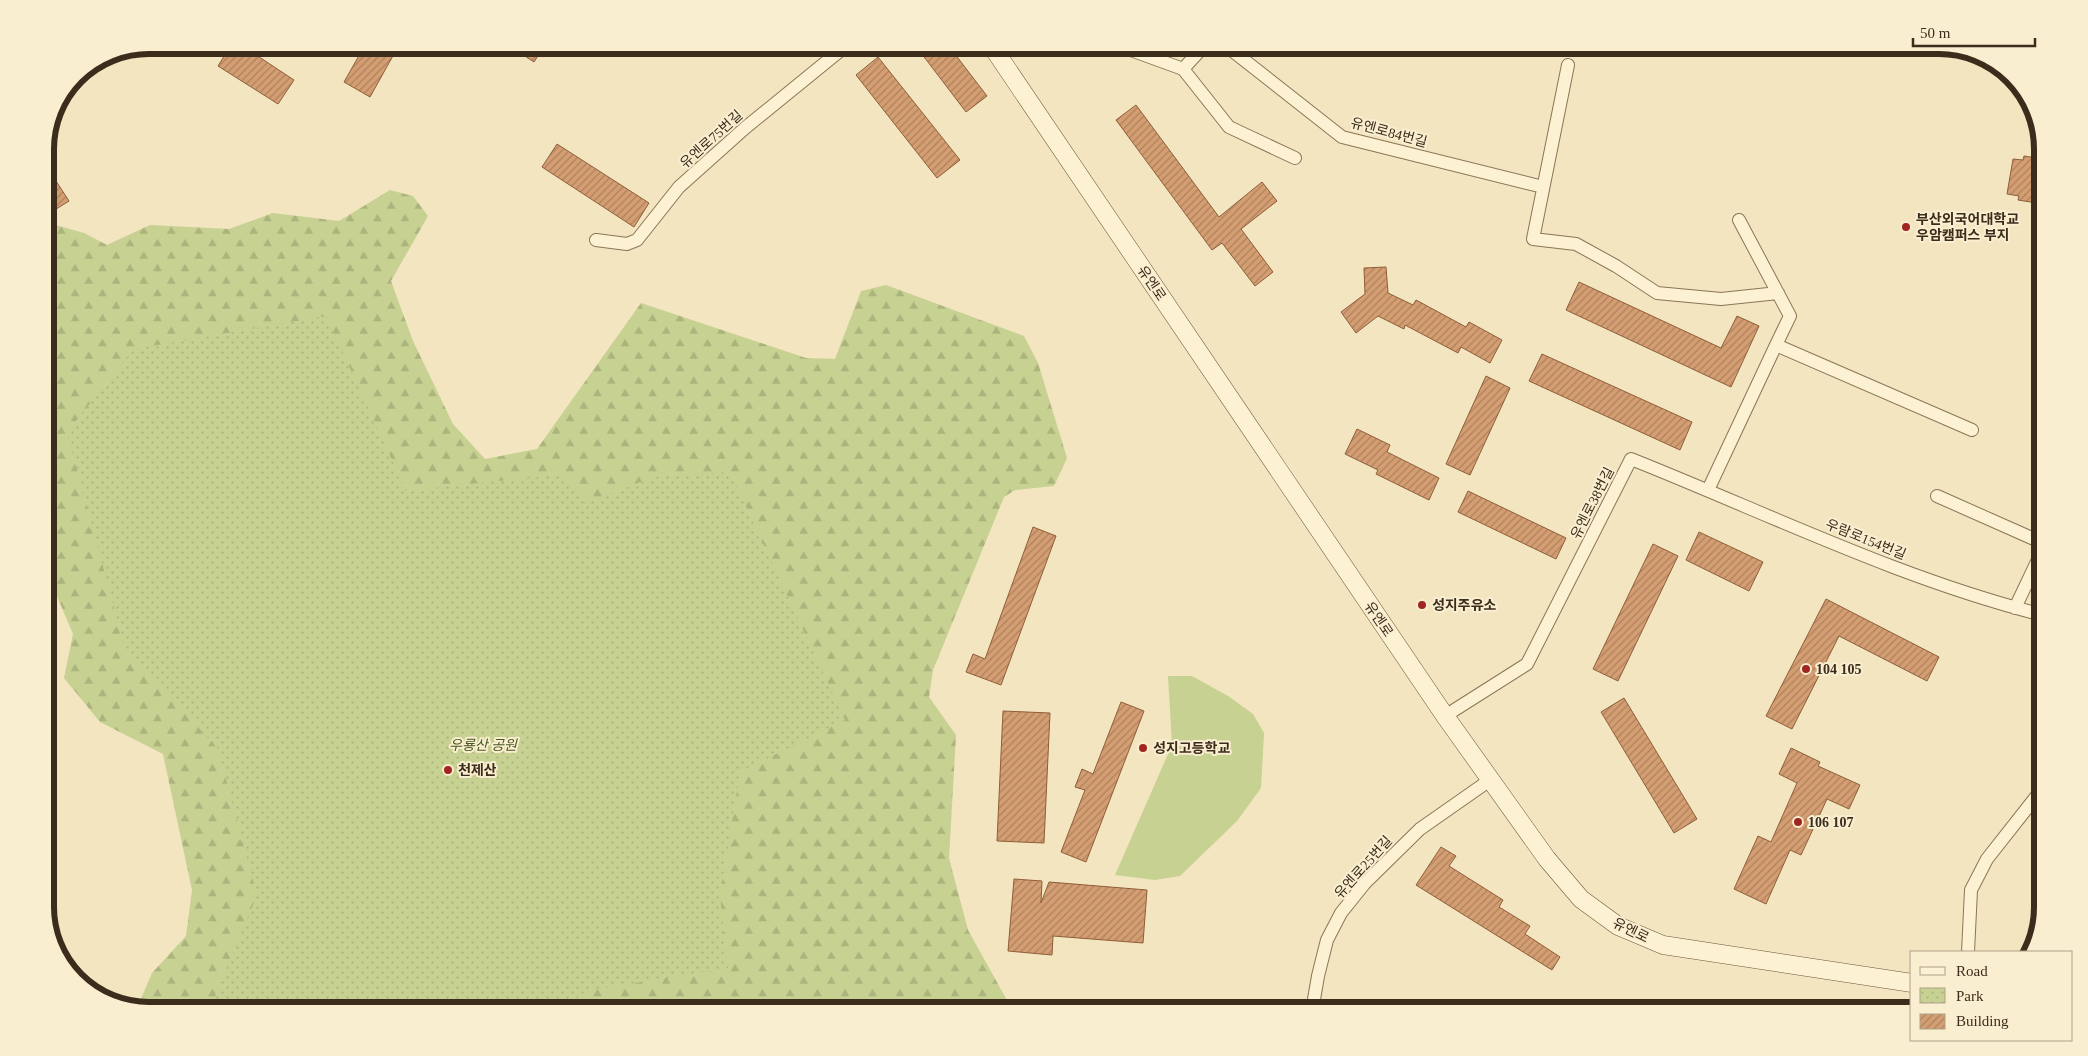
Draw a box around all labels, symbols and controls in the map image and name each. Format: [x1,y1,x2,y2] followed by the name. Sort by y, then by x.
[1913,15,2036,47] scale bar
[1920,25,1951,41] text: 50 m
[677,108,745,171] street label: 유엔로75번길
[1349,115,1429,150] street label: 유엔로84번길
[1916,211,2019,243] place label: 부산외국어대학교 우암캠퍼스 부지
[1900,221,1912,233] marker: 부산외국어대학교 우암캠퍼스 부지
[1135,263,1169,304] street label: 유엔로
[1568,465,1617,542] street label: 유엔로38번길
[1823,517,1908,562] street label: 우람로154번길
[1432,598,1497,613] place label: 성지주유소
[1362,599,1396,640] street label: 유엔로
[1416,599,1428,611] marker: 성지주유소
[1816,662,1862,677] place label: 104 105
[1800,663,1812,675] marker: 104 105
[449,738,518,753] park label: 우룡산 공원
[1153,740,1230,756] place label: 성지고등학교
[1137,742,1149,754] marker: 성지고등학교
[458,762,497,778] place label: 천제산
[442,764,454,776] marker: 천제산
[1808,815,1854,830] place label: 106 107
[1792,816,1804,828] marker: 106 107
[1332,833,1395,901] street label: 유엔로25번길
[1610,915,1652,946] street label: 유엔로
[1910,951,2073,1041] legend
[1956,963,1988,979] text: Road
[1956,988,1984,1004] text: Park
[1956,1013,2009,1029] text: Building

